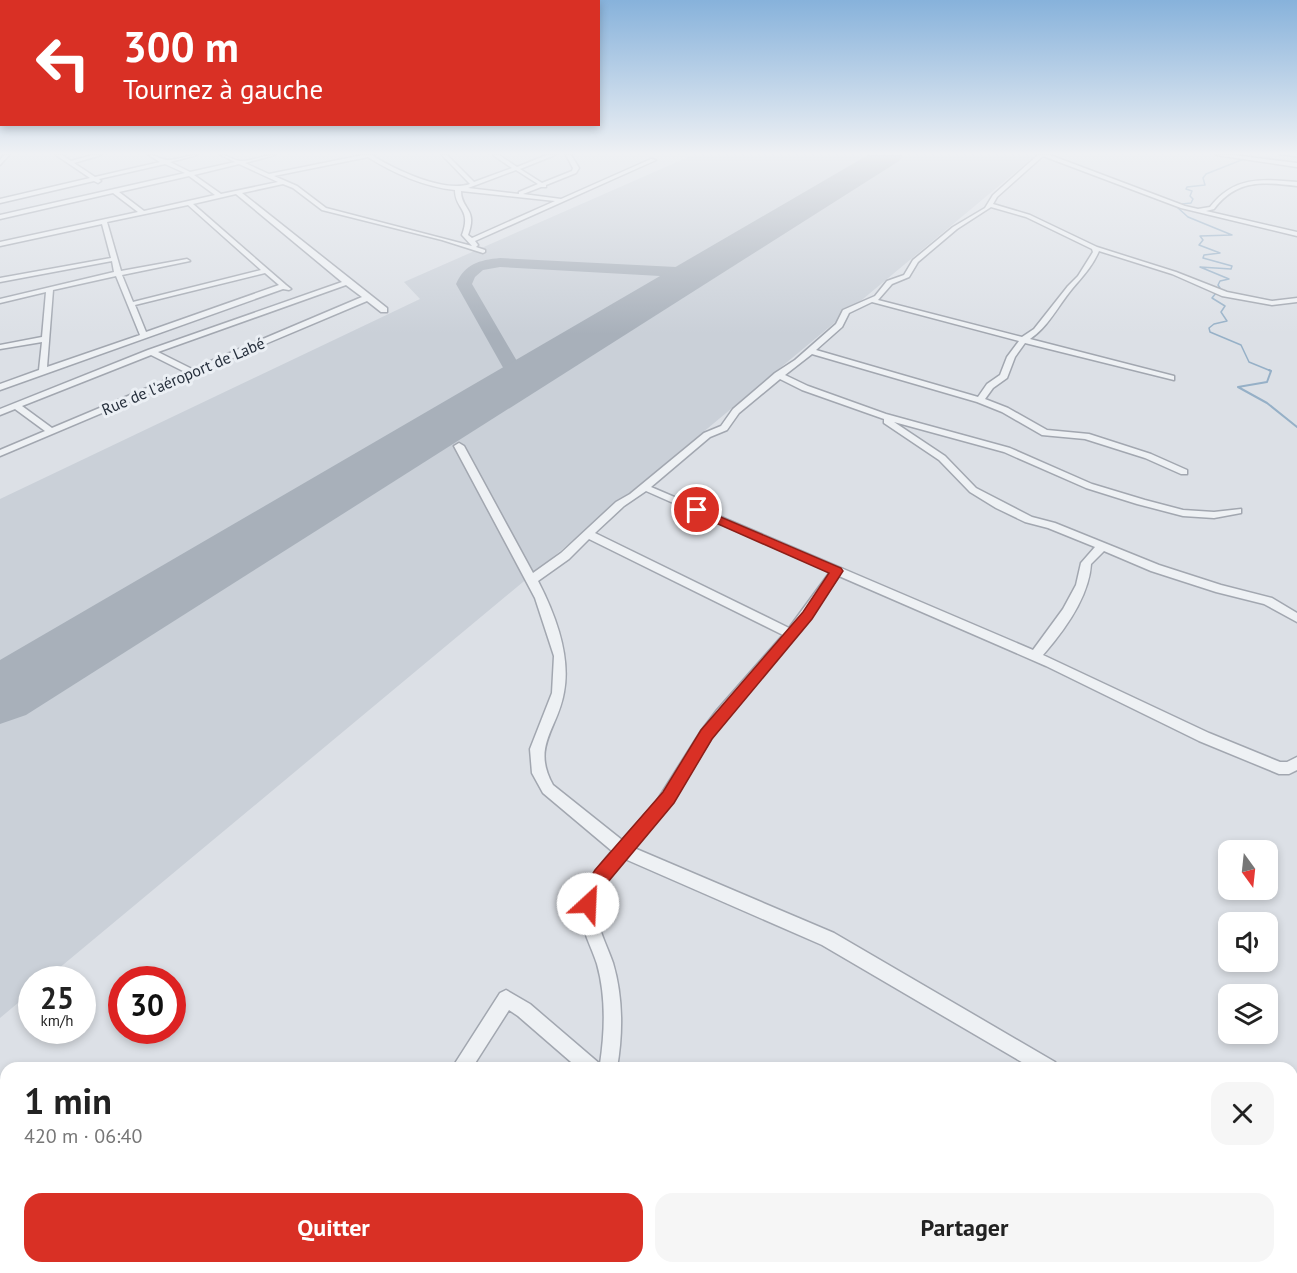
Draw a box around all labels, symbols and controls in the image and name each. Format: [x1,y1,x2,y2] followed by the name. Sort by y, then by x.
[123,19,239,74] text: 300 m
[24,24,102,102] icon: left
[123,72,323,106] text: Tournez à gauche
[98,333,268,419] street label: Rue de l'aéroport de Labé
[671,484,722,535] pin
[680,493,713,526] icon: arrive
[1218,840,1278,900] north arrow
[1218,840,1278,1044] map controls
[556,872,620,936] position arrow
[1218,912,1278,972] button: sound
[108,966,186,1044] speed limit sign: 30
[40,978,74,1017] text: 25
[1218,984,1278,1044] button: layers
[41,1011,73,1030] text: km/h
[24,1077,112,1124] text: 1 min
[1211,1082,1274,1145] button: close
[24,1123,142,1149] text: 420 m · 06:40
[24,1193,643,1262] button: Quitter
[655,1193,1274,1262] button: Partager

